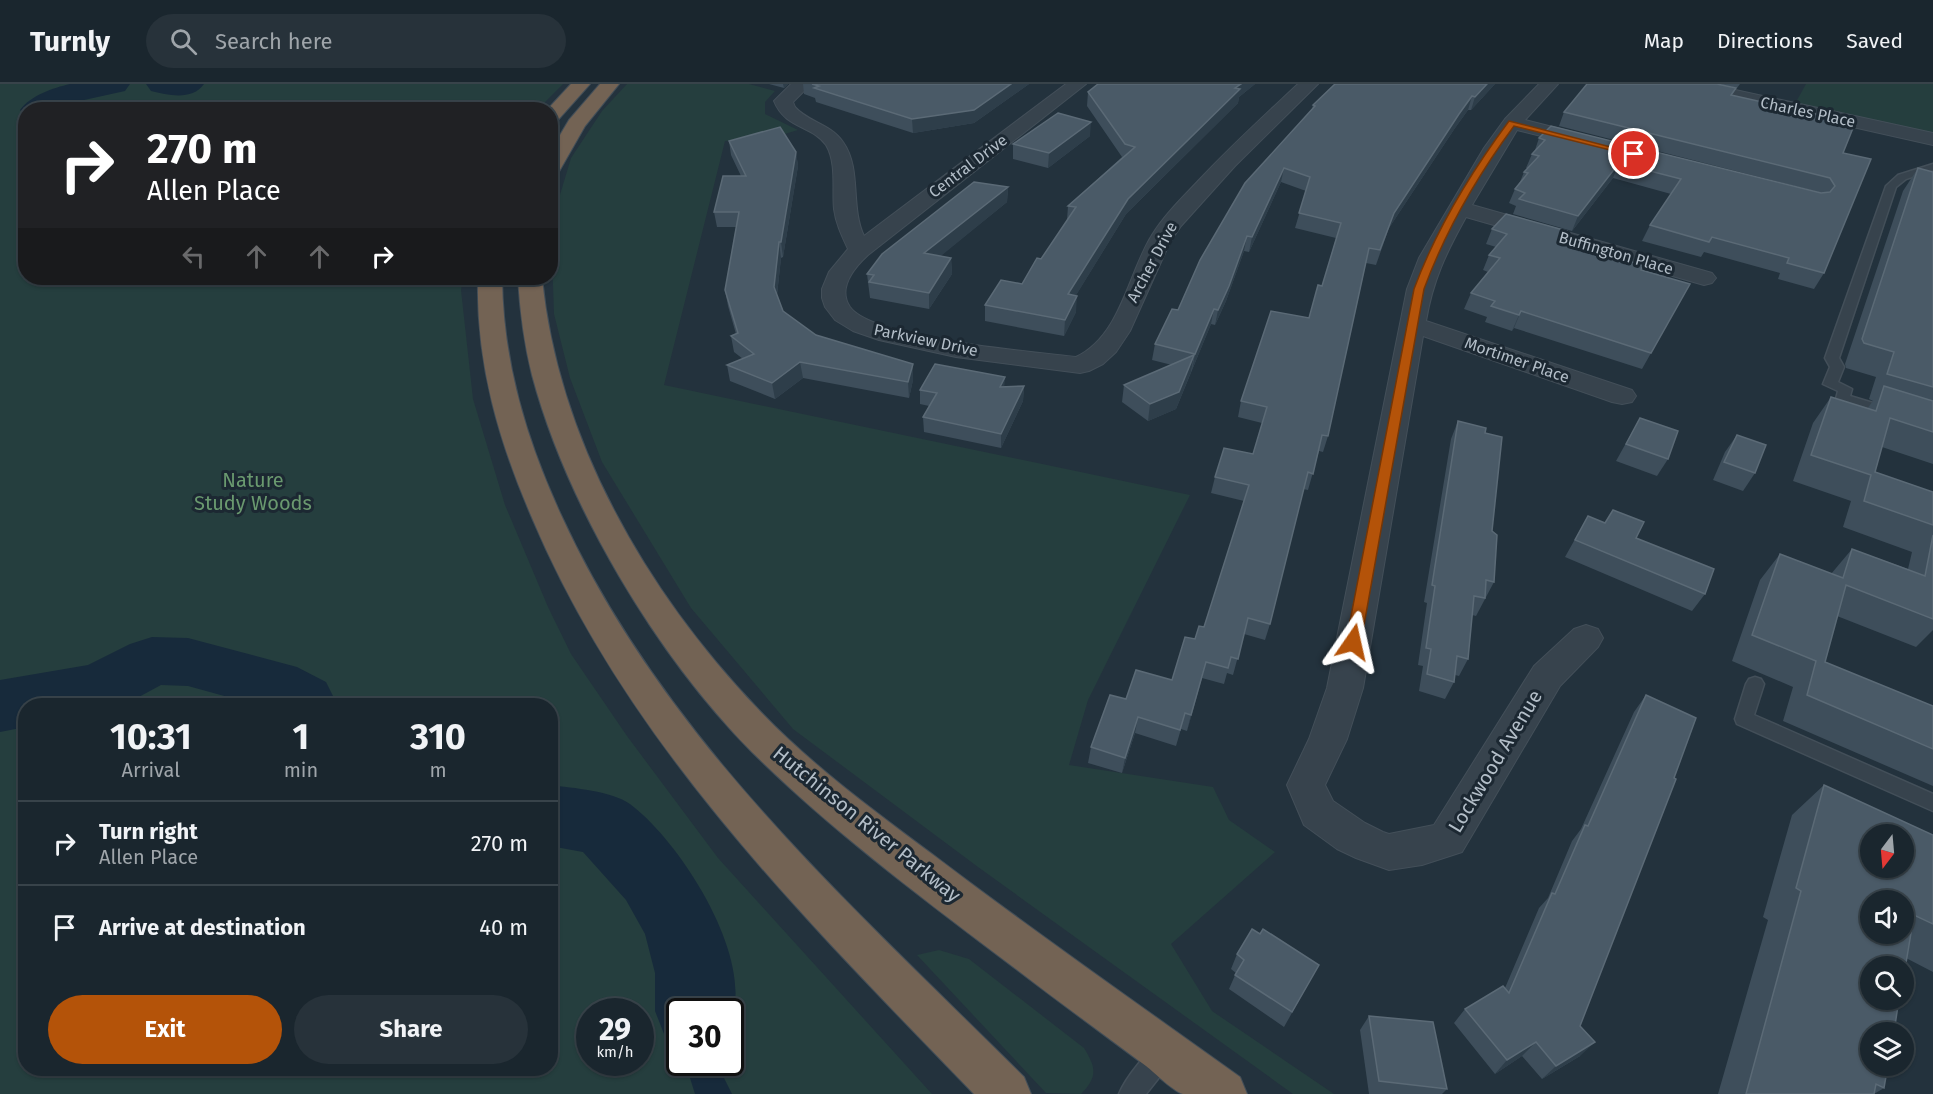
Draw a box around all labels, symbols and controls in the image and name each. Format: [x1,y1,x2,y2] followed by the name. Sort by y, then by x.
[146,14,566,68] search box
[30,25,110,58] text: Turnly
[167,25,200,58] icon: search
[215,28,332,55] text: Search here
[1644,28,1684,54] text: Map
[1717,28,1813,54] text: Directions
[1846,28,1903,54] text: Saved
[1759,93,1857,131] street label: Charles Place
[147,124,258,174] text: 270 m
[48,126,126,204] icon: right
[1608,128,1659,179] pin
[925,130,1011,202] street label: Central Drive
[1617,137,1650,170] icon: arrive
[147,175,281,207] text: Allen Place
[1123,218,1181,306] street label: Archer Drive
[1557,228,1675,278] street label: Buffington Place
[177,240,210,273] icon: left
[240,240,273,273] icon: ahead
[303,240,336,273] icon: ahead
[366,240,399,273] icon: right
[872,320,980,360] street label: Parkview Drive
[1462,333,1572,387] street label: Mortimer Place
[194,468,312,515] park label: Nature Study Woods
[1321,610,1385,674] position arrow
[1443,685,1547,837] street label: Lockwood Avenue
[110,715,192,759] text: 10:31
[293,715,309,759] text: 1
[410,715,466,759] text: 310
[768,741,966,907] street label: Hutchinson River Parkway
[122,758,180,782] text: Arrival
[284,758,318,782] text: min
[430,758,447,782] text: m
[99,818,198,845] text: Turn right
[1860,824,1914,878] north arrow
[1860,824,1914,1076] map controls
[48,827,81,860] icon: right
[471,830,528,857] text: 270 m
[99,845,198,869] text: Allen Place
[1860,890,1914,944] button: sound
[48,911,81,944] icon: arrive
[99,914,306,941] text: Arrive at destination
[479,914,528,941] text: 40 m
[1860,956,1914,1010] button: search
[48,995,282,1064] button: Exit
[294,995,528,1064] button: Share
[666,998,744,1076] speed limit sign: 30
[599,1012,631,1048] text: 29
[1860,1022,1914,1076] button: layers
[596,1043,634,1061] text: km/h

